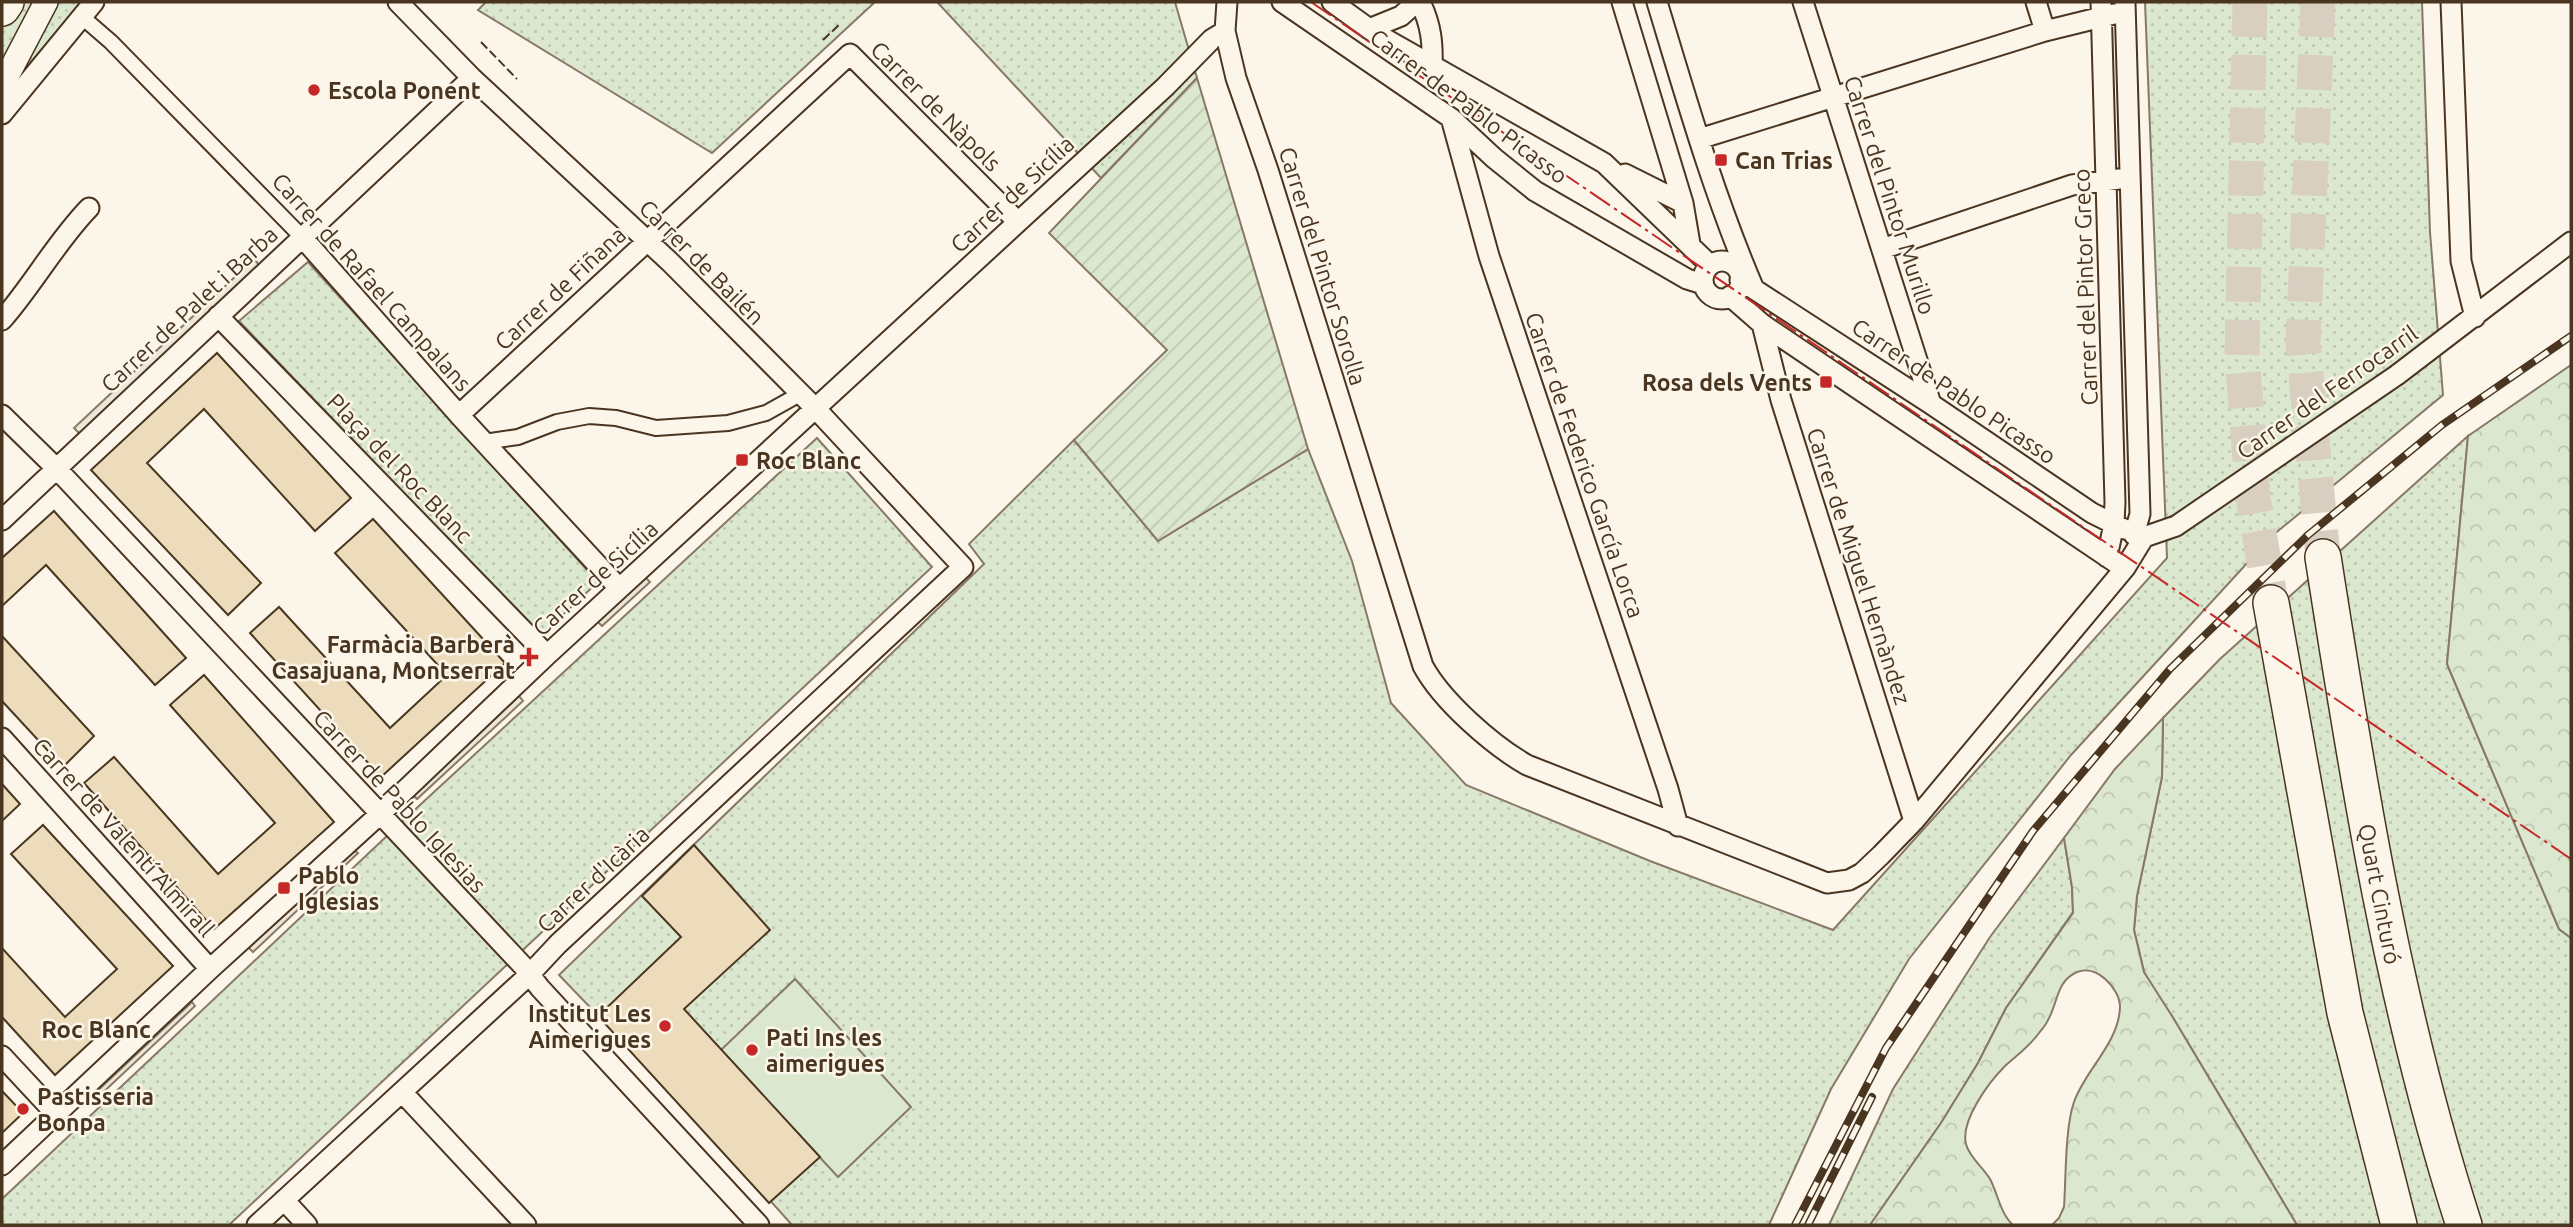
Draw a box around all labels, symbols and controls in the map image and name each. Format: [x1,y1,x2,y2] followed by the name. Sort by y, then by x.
[1366,24,1572,188] street label: Carrer de Pablo Picasso
[866,36,1006,176] street label: Carrer de Nàpols
[1840,73,1940,317] street label: Carrer del Pintor Murillo
[328,78,481,103] place label: Escola Ponent
[306,82,322,98] marker: Escola Ponent
[945,131,1079,257] street label: Carrer de Sicília
[1275,144,1371,388] street label: Carrer del Pintor Sorolla
[1735,148,1833,173] place label: Can Trias
[1713,152,1729,168] marker: Can Trias
[268,168,476,396] street label: Carrer de Rafael Campalans
[2068,168,2102,406] street label: Carrer del Pintor Greco
[635,195,769,329] street label: Carrer de Bailén
[96,221,282,397] street label: Carrer de Palet i Barba
[490,221,630,355] street label: Carrer de Fiñana
[1521,309,1649,621] street label: Carrer de Federico García Lorca
[1847,313,2061,469] street label: Carrer de Pablo Picasso
[2232,320,2422,464] street label: Carrer del Ferrocarril
[1642,370,1812,395] place label: Rosa dels Vents
[1818,374,1834,390] marker: Rosa dels Vents
[323,389,478,548] street label: Plaça del Roc Blanc
[1802,424,1916,708] street label: Carrer de Miguel Hernàndez
[756,448,861,473] place label: Roc Blanc
[734,452,750,468] marker: Roc Blanc
[528,516,662,640] street label: Carrer de Sicília
[272,632,515,684] place label: Farmàcia Barberà Casajuana, Montserrat
[521,649,537,665] marker: Farmàcia Barberà Casajuana, Montserrat
[308,704,492,898] street label: Carrer de Pablo Iglesias
[28,733,220,941] street label: Carrer de Valentí Almirall
[532,821,654,937] street label: Carrer d'Icària
[2354,821,2406,967] street label: Quart Cinturó
[298,861,379,915] place label: Pablo Iglesias
[276,880,292,896] marker: Pablo Iglesias
[528,1001,651,1052] place label: Institut Les Aimerigues
[41,1016,151,1043] district label: Roc Blanc
[657,1018,673,1034] marker: Institut Les Aimerigues
[766,1025,885,1076] place label: Pati Ins les aimerigues
[744,1042,760,1058] marker: Pati Ins les aimerigues
[37,1084,154,1135] place label: Pastisseria Bonpa
[15,1101,31,1117] marker: Pastisseria Bonpa

